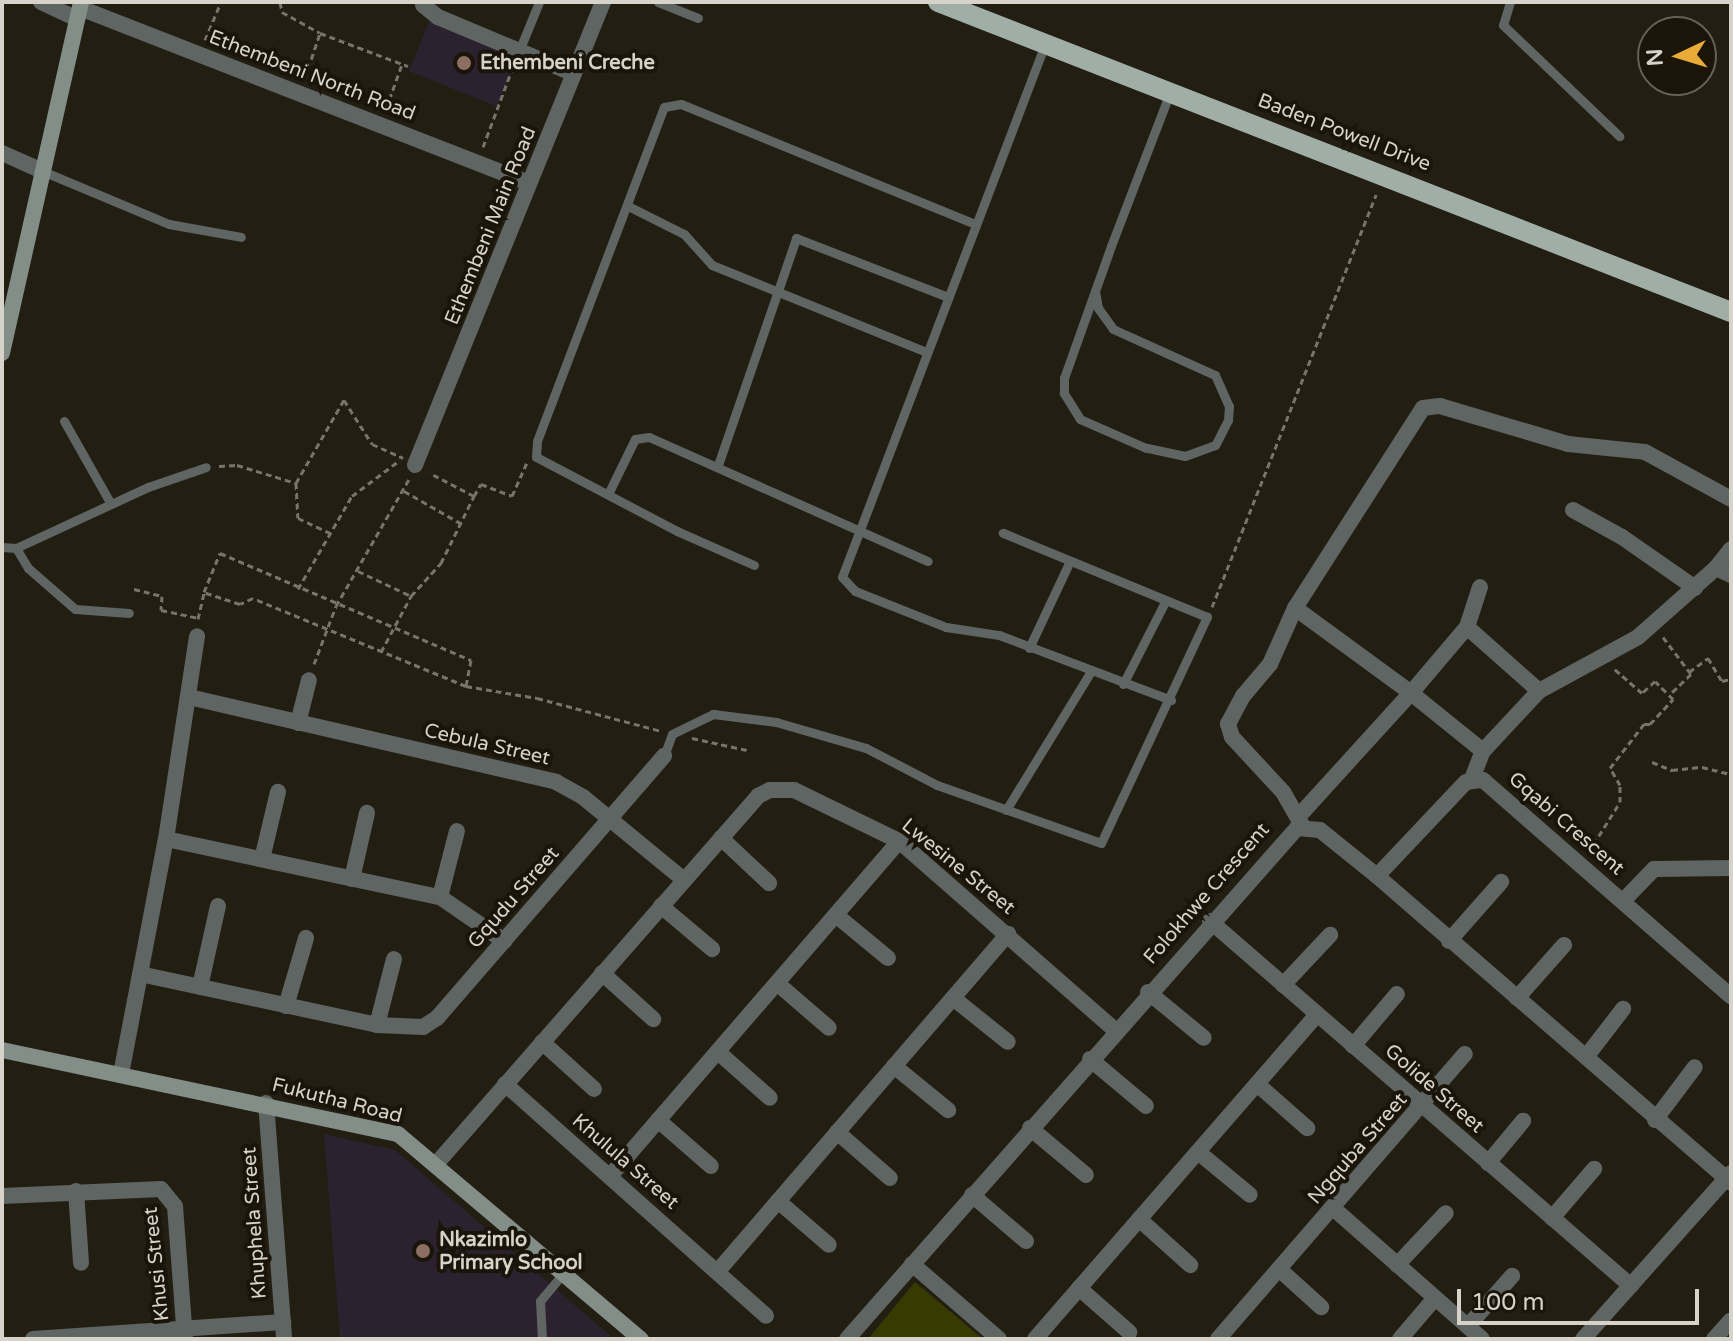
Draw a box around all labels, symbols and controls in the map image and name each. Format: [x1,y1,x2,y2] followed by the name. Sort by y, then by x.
[1637,16,1717,96] north arrow
[205,26,419,126] street label: Ethembeni North Road
[1641,48,1669,67] text: N
[480,51,655,75] place label: Ethembeni Creche
[455,54,473,72] marker: Ethembeni Creche
[1254,89,1434,177] street label: Baden Powell Drive
[440,124,542,328] street label: Ethembeni Main Road
[422,719,552,771] street label: Cebula Street
[1503,767,1629,881] street label: Gqabi Crescent
[896,814,1020,920] street label: Lwesine Street
[1139,818,1275,970] street label: Folokhwe Crescent
[463,842,565,954] street label: Gqudu Street
[1380,1039,1488,1139] street label: Golide Street
[269,1073,405,1129] street label: Fukutha Road
[1303,1089,1413,1209] street label: Ngquba Street
[567,1109,683,1215] street label: Khulula Street
[238,1146,272,1300] street label: Khuphela Street
[139,1206,175,1322] street label: Khusi Street
[439,1228,583,1275] place label: Nkazimlo Primary School
[414,1242,432,1260] marker: Nkazimlo Primary School
[1461,1273,1703,1323] scale bar
[1471,1288,1545,1317] text: 100 m

